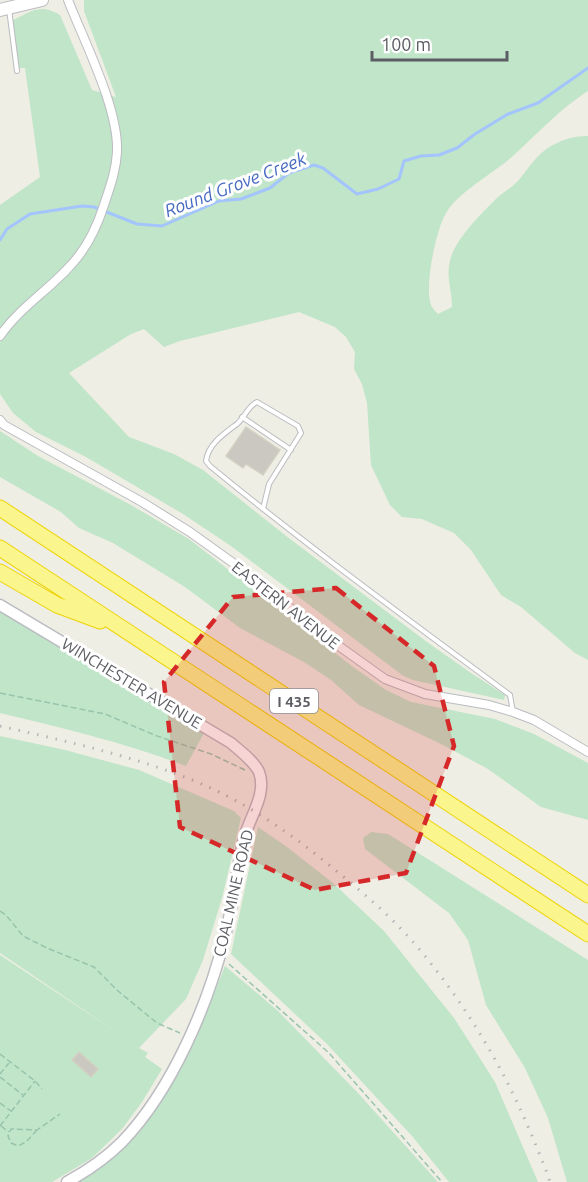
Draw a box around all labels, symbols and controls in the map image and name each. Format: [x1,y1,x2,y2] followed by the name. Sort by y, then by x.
[372,24,507,62] scale bar
[381,34,431,54] text: 100 m
[161,148,309,220] water label: Round Grove Creek
[229,558,343,652] street label: EASTERN AVENUE
[59,634,205,732] street label: WINCHESTER AVENUE
[270,689,318,713] road number: I 435
[210,828,256,958] street label: COAL MINE ROAD

